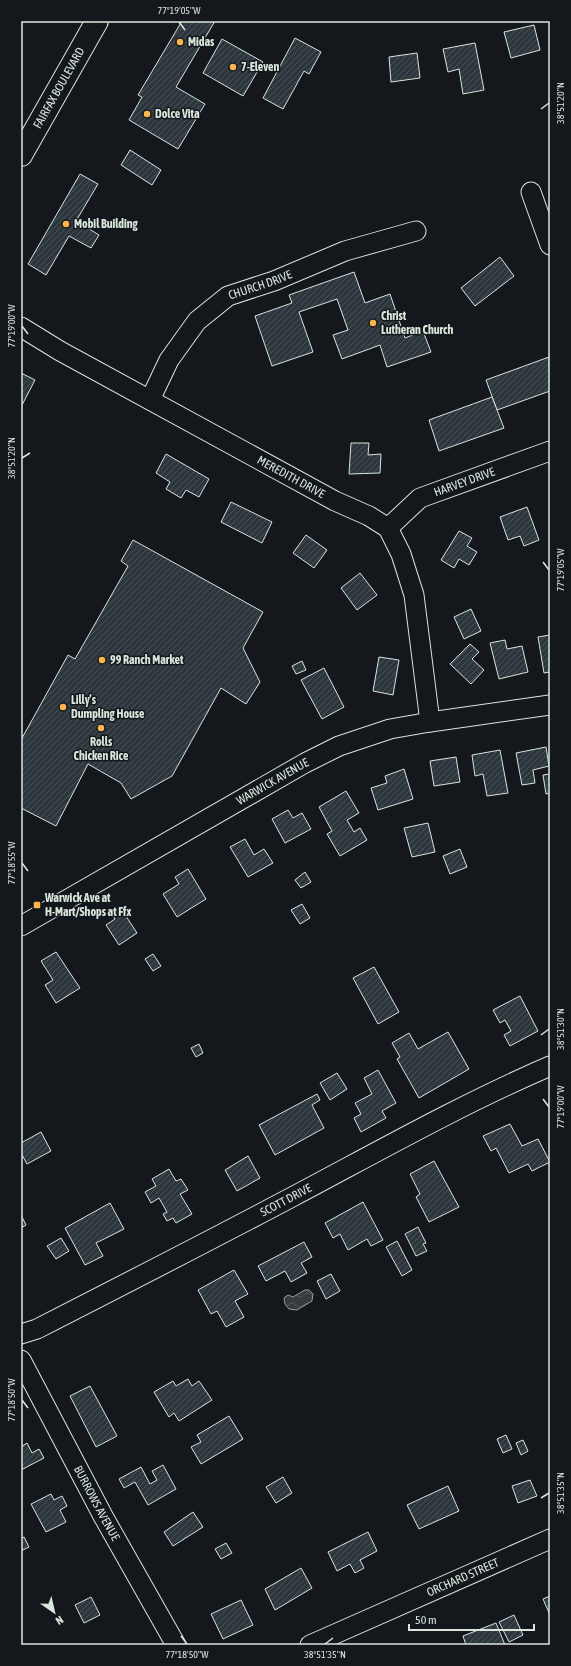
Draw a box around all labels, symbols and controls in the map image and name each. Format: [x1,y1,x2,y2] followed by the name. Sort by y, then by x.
[157,5,201,16] text: 77°19'05"W
[188,35,215,49] place label: Midas
[175,37,185,47] marker: Midas
[30,45,88,131] street label: FAIRFAX BOULEVARD
[241,60,279,74] place label: 7-Eleven
[228,62,238,72] marker: 7-Eleven
[555,82,566,124] text: 38°51'20"N
[155,107,200,121] place label: Dolce Vita
[142,109,152,119] marker: Dolce Vita
[74,217,139,231] place label: Mobil Building
[61,219,71,229] marker: Mobil Building
[227,267,294,302] street label: CHURCH DRIVE
[6,304,17,348] text: 77°19'00"W
[381,309,454,337] place label: Christ Lutheran Church
[368,318,378,328] marker: Christ Lutheran Church
[6,437,17,479] text: 38°51'20"N
[255,453,327,501] street label: MEREDITH DRIVE
[432,465,497,499] street label: HARVEY DRIVE
[555,548,566,592] text: 77°19'05"W
[110,653,184,667] place label: 99 Ranch Market
[97,655,107,665] marker: 99 Ranch Market
[71,693,145,721] place label: Lilly’s Dumpling House
[58,702,68,712] marker: Lilly’s Dumpling House
[96,723,106,733] marker: Rolls Chicken Rice
[73,735,129,763] place label: Rolls Chicken Rice
[234,755,311,808] street label: WARWICK AVENUE
[6,841,17,885] text: 77°18'55"W
[44,891,131,919] place label: Warwick Ave at H-Mart/Shops at Ffx
[32,900,42,910] marker: Warwick Ave at H-Mart/Shops at Ffx
[555,1008,566,1050] text: 38°51'30"N
[555,1085,566,1129] text: 77°19'00"W
[258,1181,314,1220] street label: SCOTT DRIVE
[6,1378,17,1422] text: 77°18'50"W
[71,1463,123,1543] street label: BURROWS AVENUE
[555,1472,566,1514] text: 38°51'35"N
[425,1555,502,1600] street label: ORCHARD STREET
[34,1592,74,1632] north arrow
[409,1606,534,1632] scale bar
[54,1613,66,1627] text: N
[415,1613,437,1627] text: 50 m
[165,1649,209,1660] text: 77°18'50"W
[304,1649,346,1660] text: 38°51'35"N

